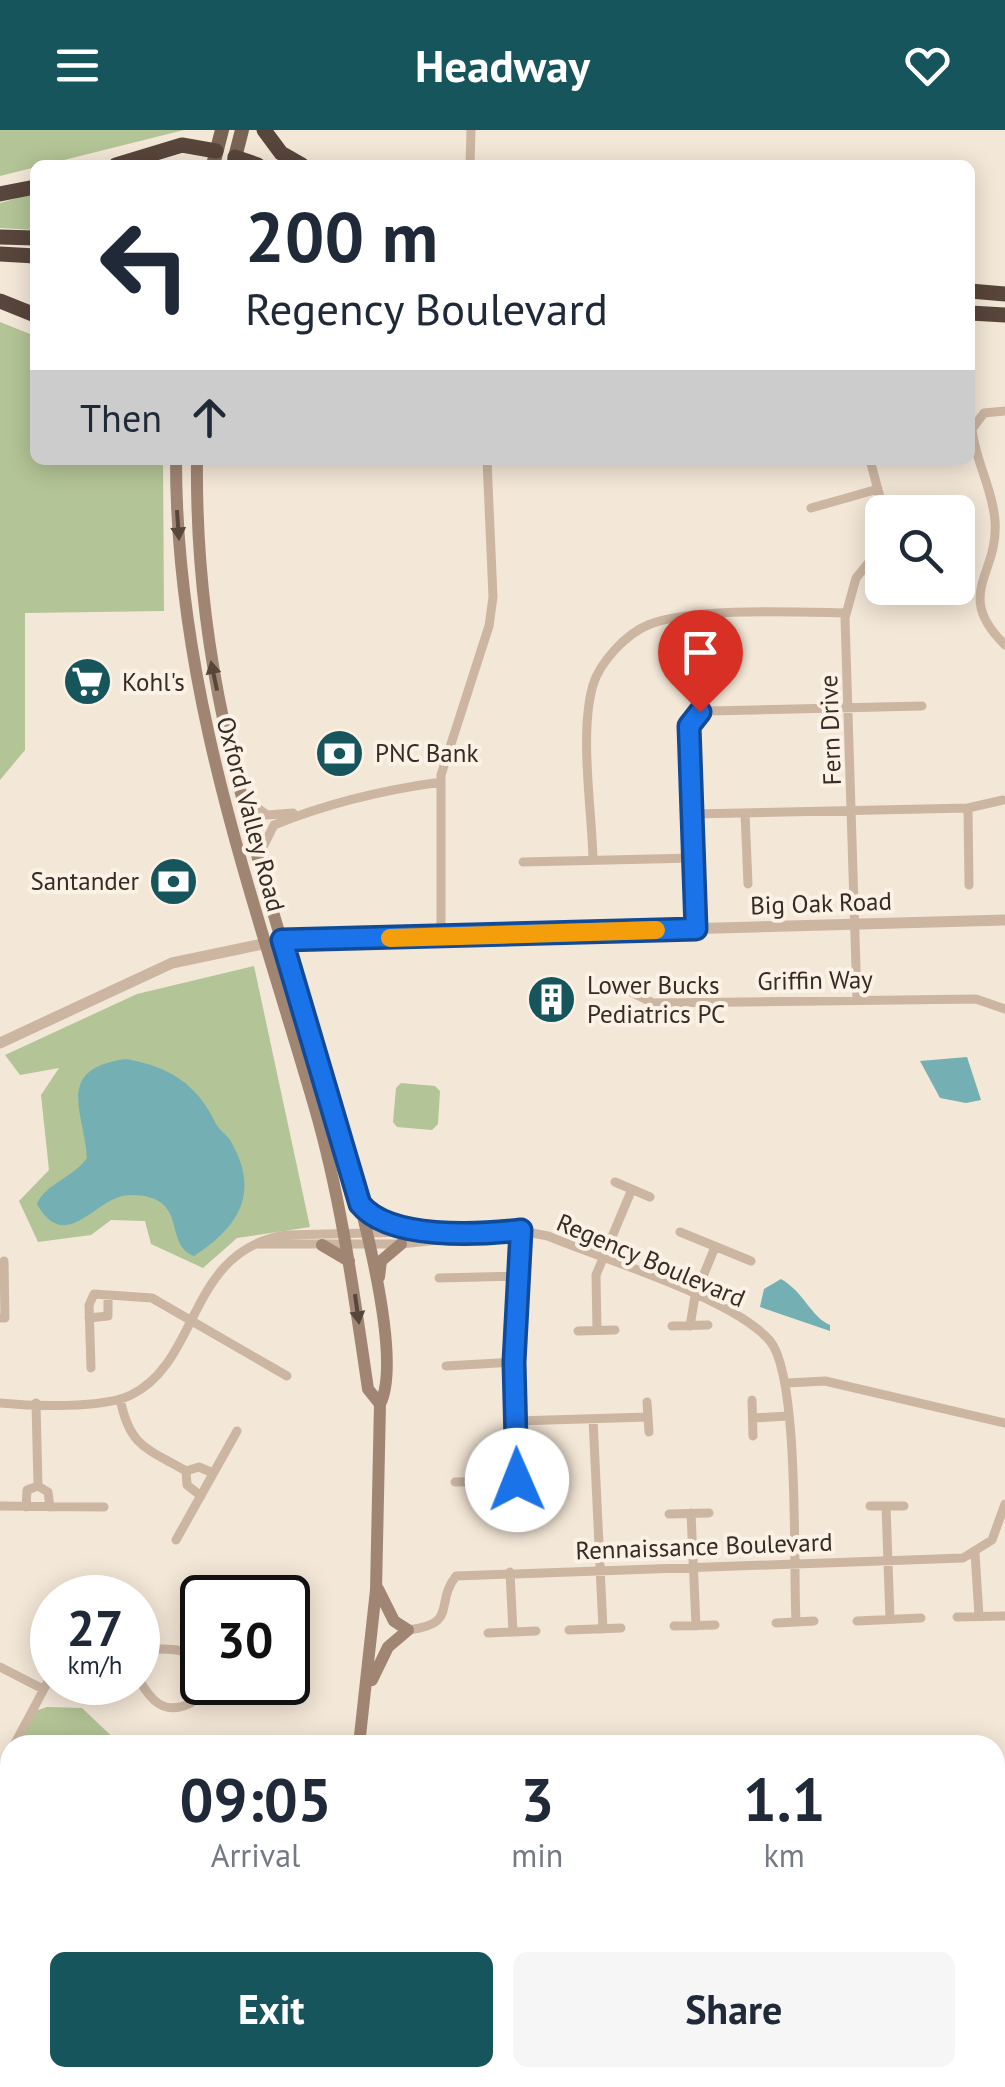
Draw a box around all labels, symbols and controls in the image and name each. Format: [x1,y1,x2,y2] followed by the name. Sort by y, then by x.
[415,36,590,94] text: Headway
[50,38,105,93] icon: menu
[900,38,955,93] icon: heart
[245,191,438,281] text: 200 m
[80,200,210,330] icon: left
[245,279,608,337] text: Regency Boulevard
[182,390,237,445] icon: ahead
[80,393,162,442] text: Then
[865,495,975,605] map controls
[865,495,975,605] button: search
[171,510,187,542] one-way arrow
[658,610,743,713] pin
[673,625,728,680] icon: arrive
[61,656,113,708] supermarket icon: Kohl's
[206,660,222,691] one-way arrow
[122,666,185,698] place label: Kohl's
[812,674,848,786] street label: Fern Drive
[210,713,292,915] street label: Oxford Valley Road
[314,727,366,779] bank icon: PNC Bank
[375,737,478,769] place label: PNC Bank
[148,855,200,907] bank icon: Santander
[30,865,139,897] place label: Santander
[750,885,892,921] street label: Big Oak Road
[757,963,873,997] street label: Griffin Way
[587,969,725,1030] place label: Lower Bucks Pediatrics PC
[526,973,578,1025] building icon: Lower Bucks Pediatrics PC
[552,1206,750,1314] street label: Regency Boulevard
[349,1294,365,1326] one-way arrow
[465,1428,569,1532] position arrow
[575,1526,833,1566] street label: Rennaissance Boulevard
[180,1575,310,1705] speed limit sign: 30
[67,1595,123,1660] text: 27
[68,1649,122,1681] text: km/h
[179,1760,332,1838] text: 09:05
[520,1760,554,1838] text: 3
[743,1760,826,1838] text: 1.1
[211,1834,300,1876] text: Arrival
[511,1834,563,1876] text: min
[763,1834,805,1876] text: km
[50,1952,493,2067] button: Exit
[513,1952,955,2067] button: Share

